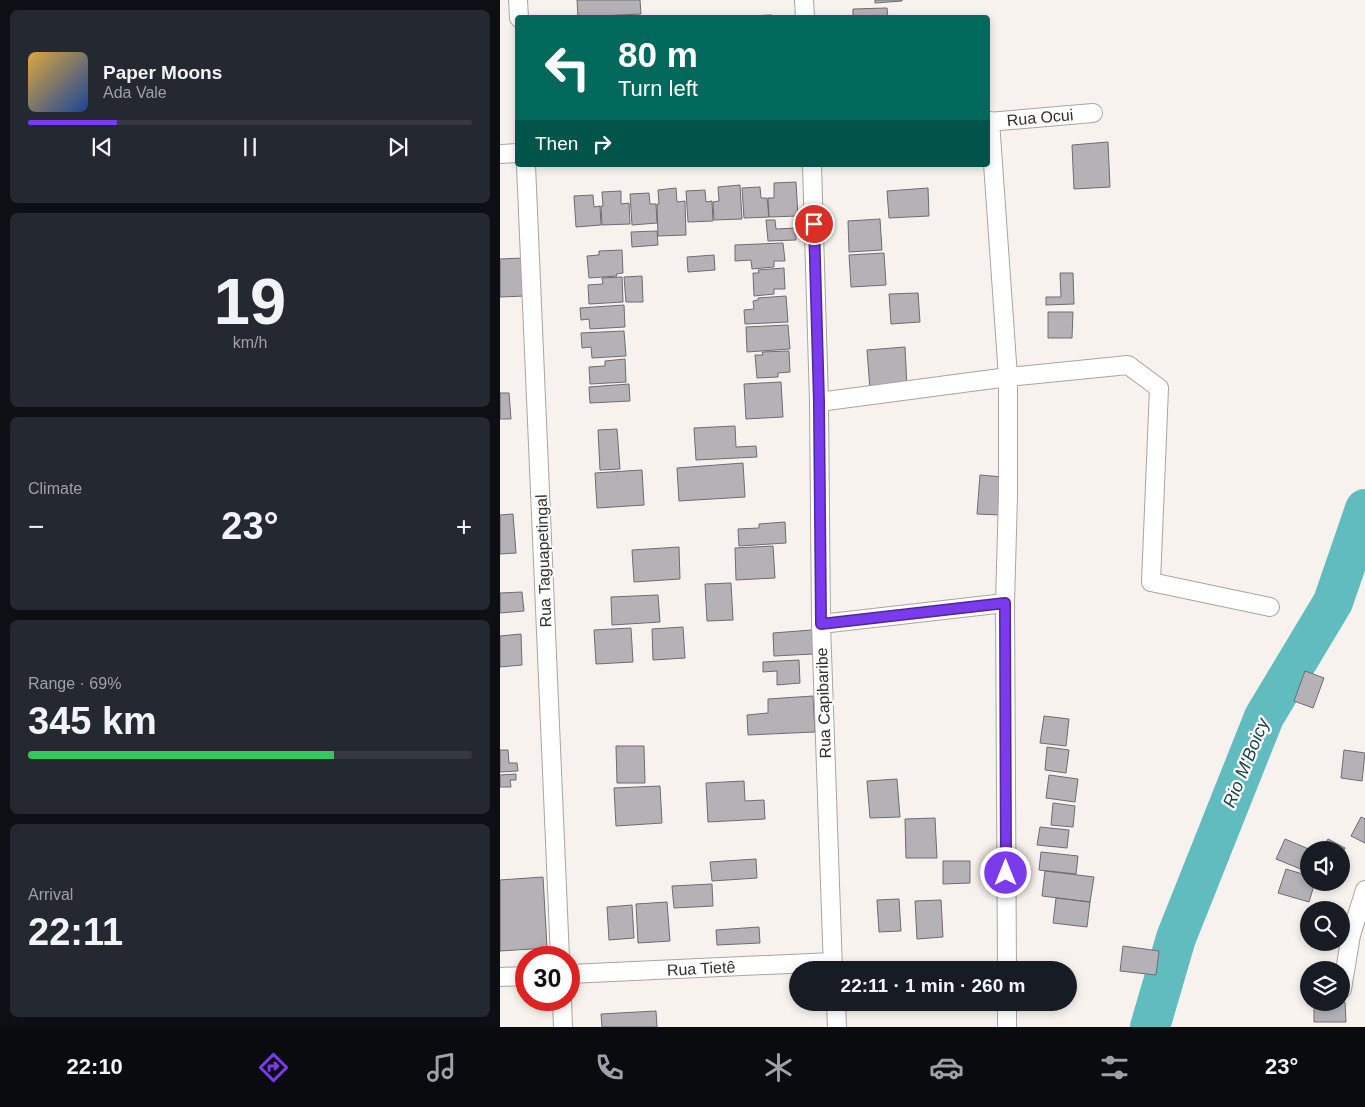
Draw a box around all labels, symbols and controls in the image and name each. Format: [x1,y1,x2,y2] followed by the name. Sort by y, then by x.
[535,35,600,100] icon: left
[618,35,698,74] text: 80 m
[103,62,222,83] text: Paper Moons
[618,76,698,101] text: Turn left
[103,84,167,101] text: Ada Vale
[1006,106,1074,129] street label: Rua Ocui
[588,130,616,158] icon: right
[88,133,116,161] icon: previous
[236,133,264,161] icon: pause
[384,133,412,161] icon: next
[535,133,578,154] text: Then
[793,203,835,245] pin
[800,210,828,238] icon: arrive
[214,265,286,338] text: 19
[233,334,267,351] text: km/h
[28,480,82,497] text: Climate
[533,494,554,628] street label: Rua Taguapetingal
[221,505,279,547] text: 23°
[28,511,44,542] text: −
[456,511,472,542] text: +
[813,647,834,759] street label: Rua Capibaribe
[28,675,121,692] text: Range · 69%
[28,700,157,742] text: 345 km
[1219,715,1273,811] water label: Rio M'Boicy
[1300,841,1350,1011] map controls
[1300,841,1350,891] button: sound
[979,846,1031,898] position arrow
[28,886,73,903] text: Arrival
[1300,901,1350,951] button: search
[28,911,123,953] text: 22:11
[515,946,580,1011] speed limit sign: 30
[666,958,736,979] street label: Rua Tietê
[1300,961,1350,1011] button: layers
[841,975,1025,996] text: 22:11 · 1 min · 260 m
[256,1050,291,1085] icon: directions
[424,1050,459,1085] icon: music
[592,1050,627,1085] icon: phone
[761,1050,796,1085] icon: climate
[929,1050,964,1085] icon: car
[1097,1050,1132,1085] icon: filters
[67,1054,123,1079] text: 22:10
[1265,1054,1298,1079] text: 23°

